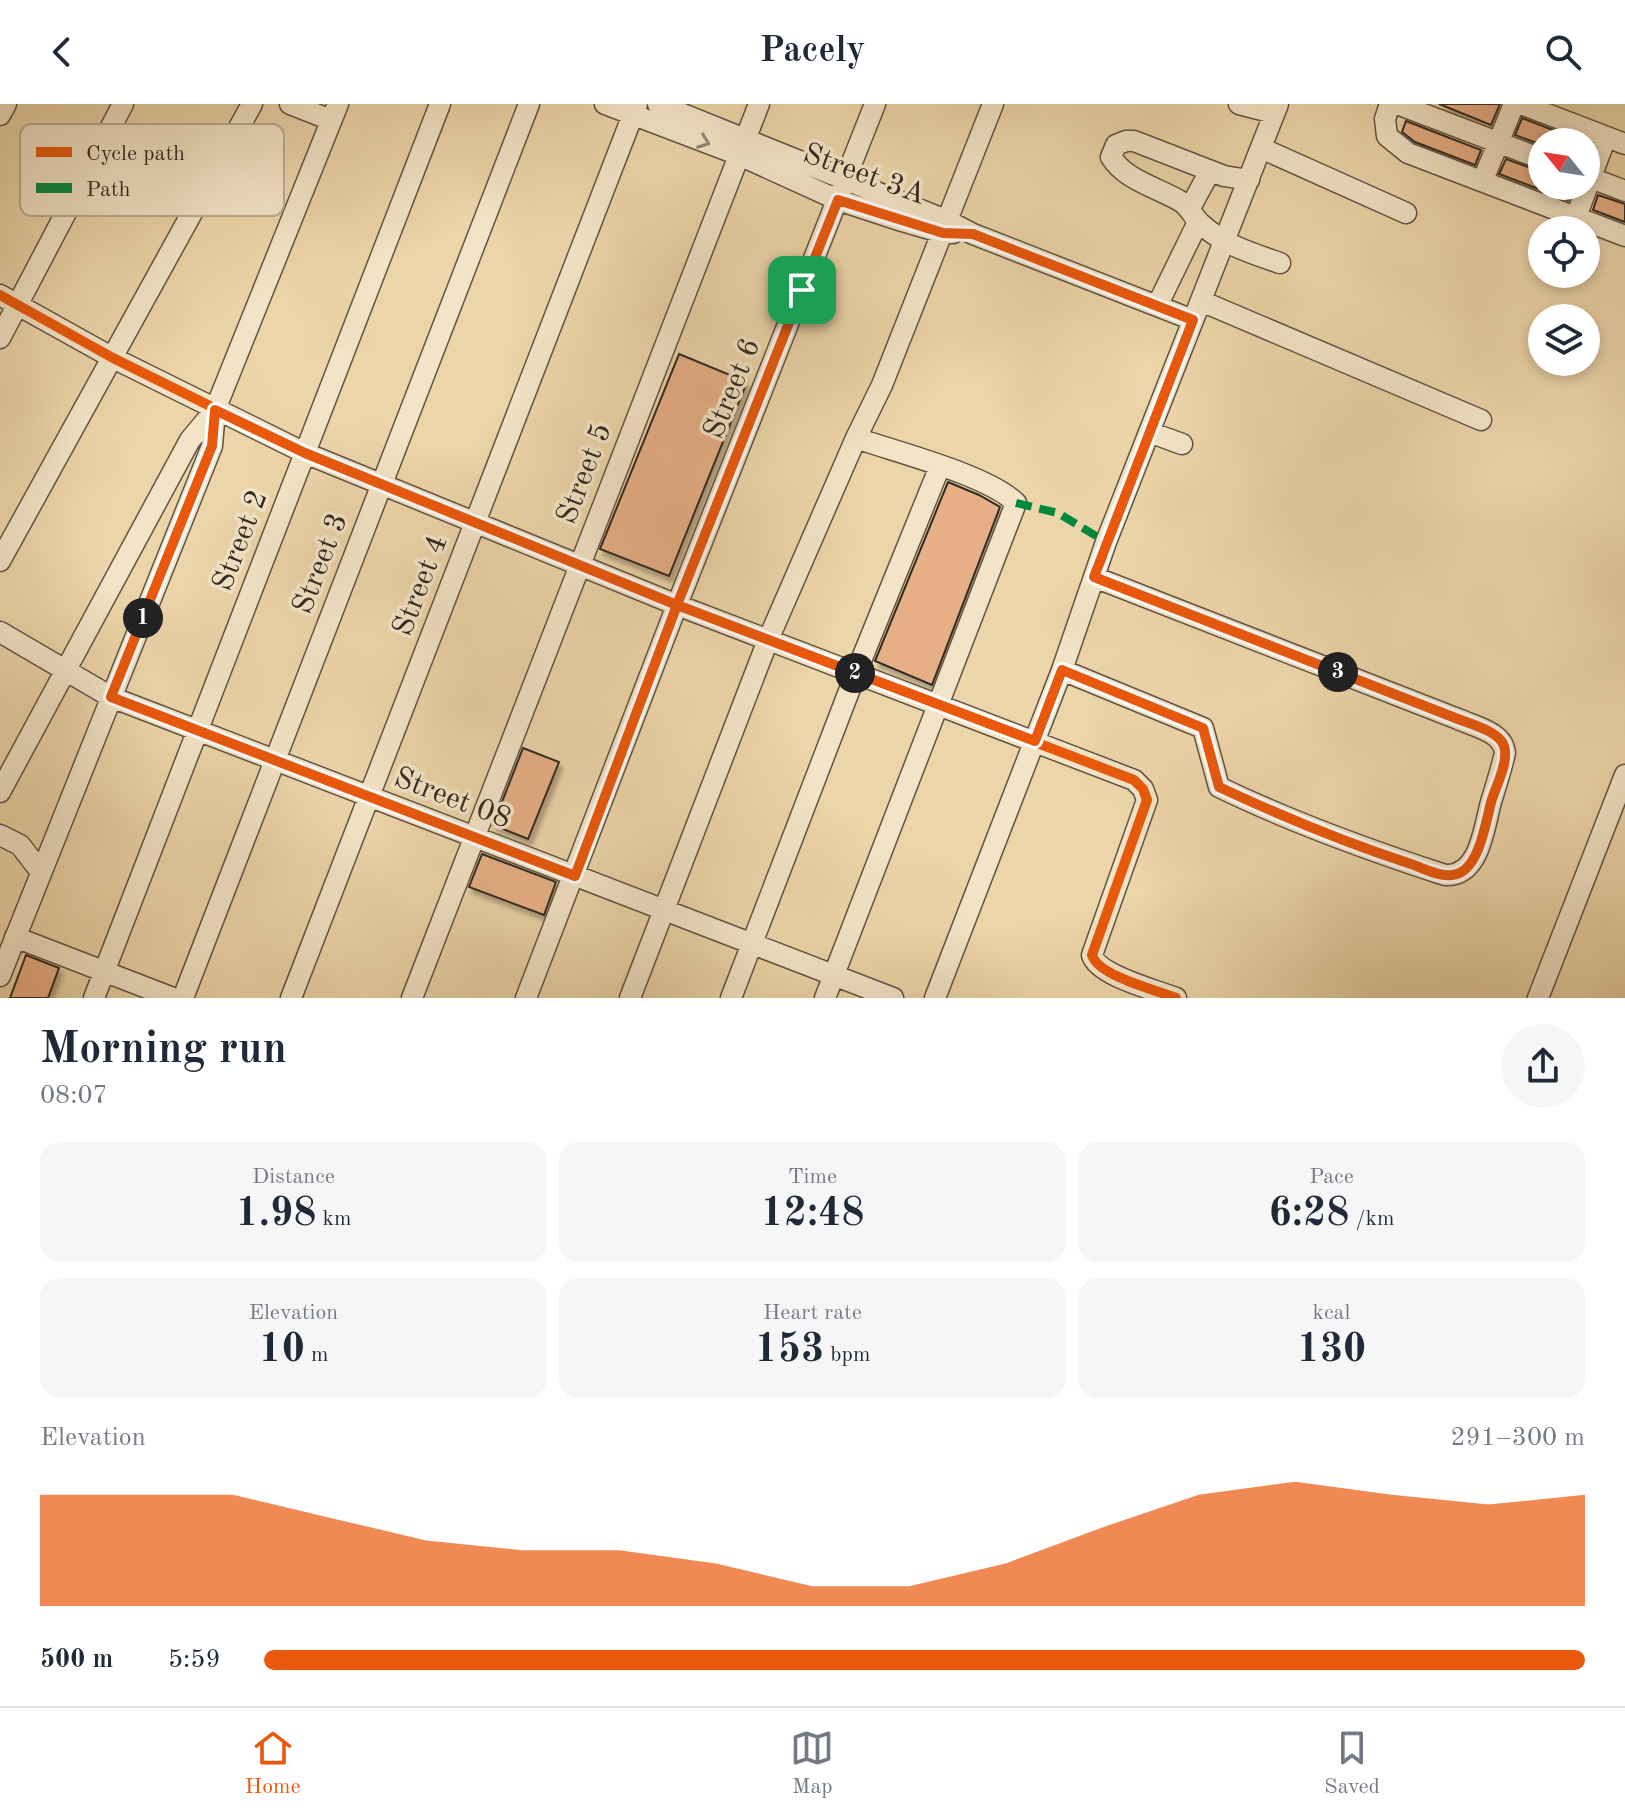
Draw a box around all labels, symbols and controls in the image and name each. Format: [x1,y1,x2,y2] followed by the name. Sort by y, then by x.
[40,30,84,74] icon: back
[1541,30,1585,74] icon: search
[760,34,865,70] text: Pacely
[20,124,284,216] legend
[1528,128,1600,200] north arrow
[1528,128,1600,376] map controls
[696,132,710,149] one-way arrow
[799,139,930,211] street label: Street 3A
[86,143,185,165] text: Cycle path
[86,179,131,201] text: Path
[1528,216,1600,288] button: locate
[768,256,836,324] pin
[780,268,824,312] icon: arrive
[1528,304,1600,376] button: layers
[699,334,766,443] street label: Street 6
[552,419,618,528] street label: Street 5
[208,486,274,595] street label: Street 2
[288,509,354,618] street label: Street 3
[388,531,454,640] street label: Street 4
[123,598,163,638] pin: 1
[137,607,149,629] text: 1
[1318,652,1358,692] pin: 3
[835,653,875,693] pin: 2
[1332,661,1344,683] text: 3
[849,662,861,684] text: 2
[390,763,515,835] street label: Street 08
[1501,1024,1585,1108] button: share
[40,1028,287,1072] text: Morning run
[40,1083,108,1109] text: 08:07
[252,1166,335,1188] text: Distance
[788,1166,837,1188] text: Time
[1309,1166,1354,1188] text: Pace
[236,1195,316,1235] text: 1.98
[761,1195,865,1235] text: 12:48
[1269,1195,1349,1235] text: 6:28
[316,1208,351,1230] text: km
[1349,1208,1394,1230] text: /km
[249,1302,338,1324] text: Elevation
[763,1302,862,1324] text: Heart rate
[1313,1302,1350,1324] text: kcal
[258,1331,305,1371] text: 10
[755,1331,824,1371] text: 153
[1297,1331,1366,1371] text: 130
[305,1344,329,1366] text: m
[824,1344,870,1366] text: bpm
[40,1425,146,1451] text: Elevation
[1450,1425,1585,1451] text: 291–300 m
[40,1647,113,1673] text: 500 m
[168,1647,221,1673] text: 5:59
[245,1726,301,1801] tab: Home
[790,1726,834,1801] tab: Map
[1324,1726,1380,1801] tab: Saved

